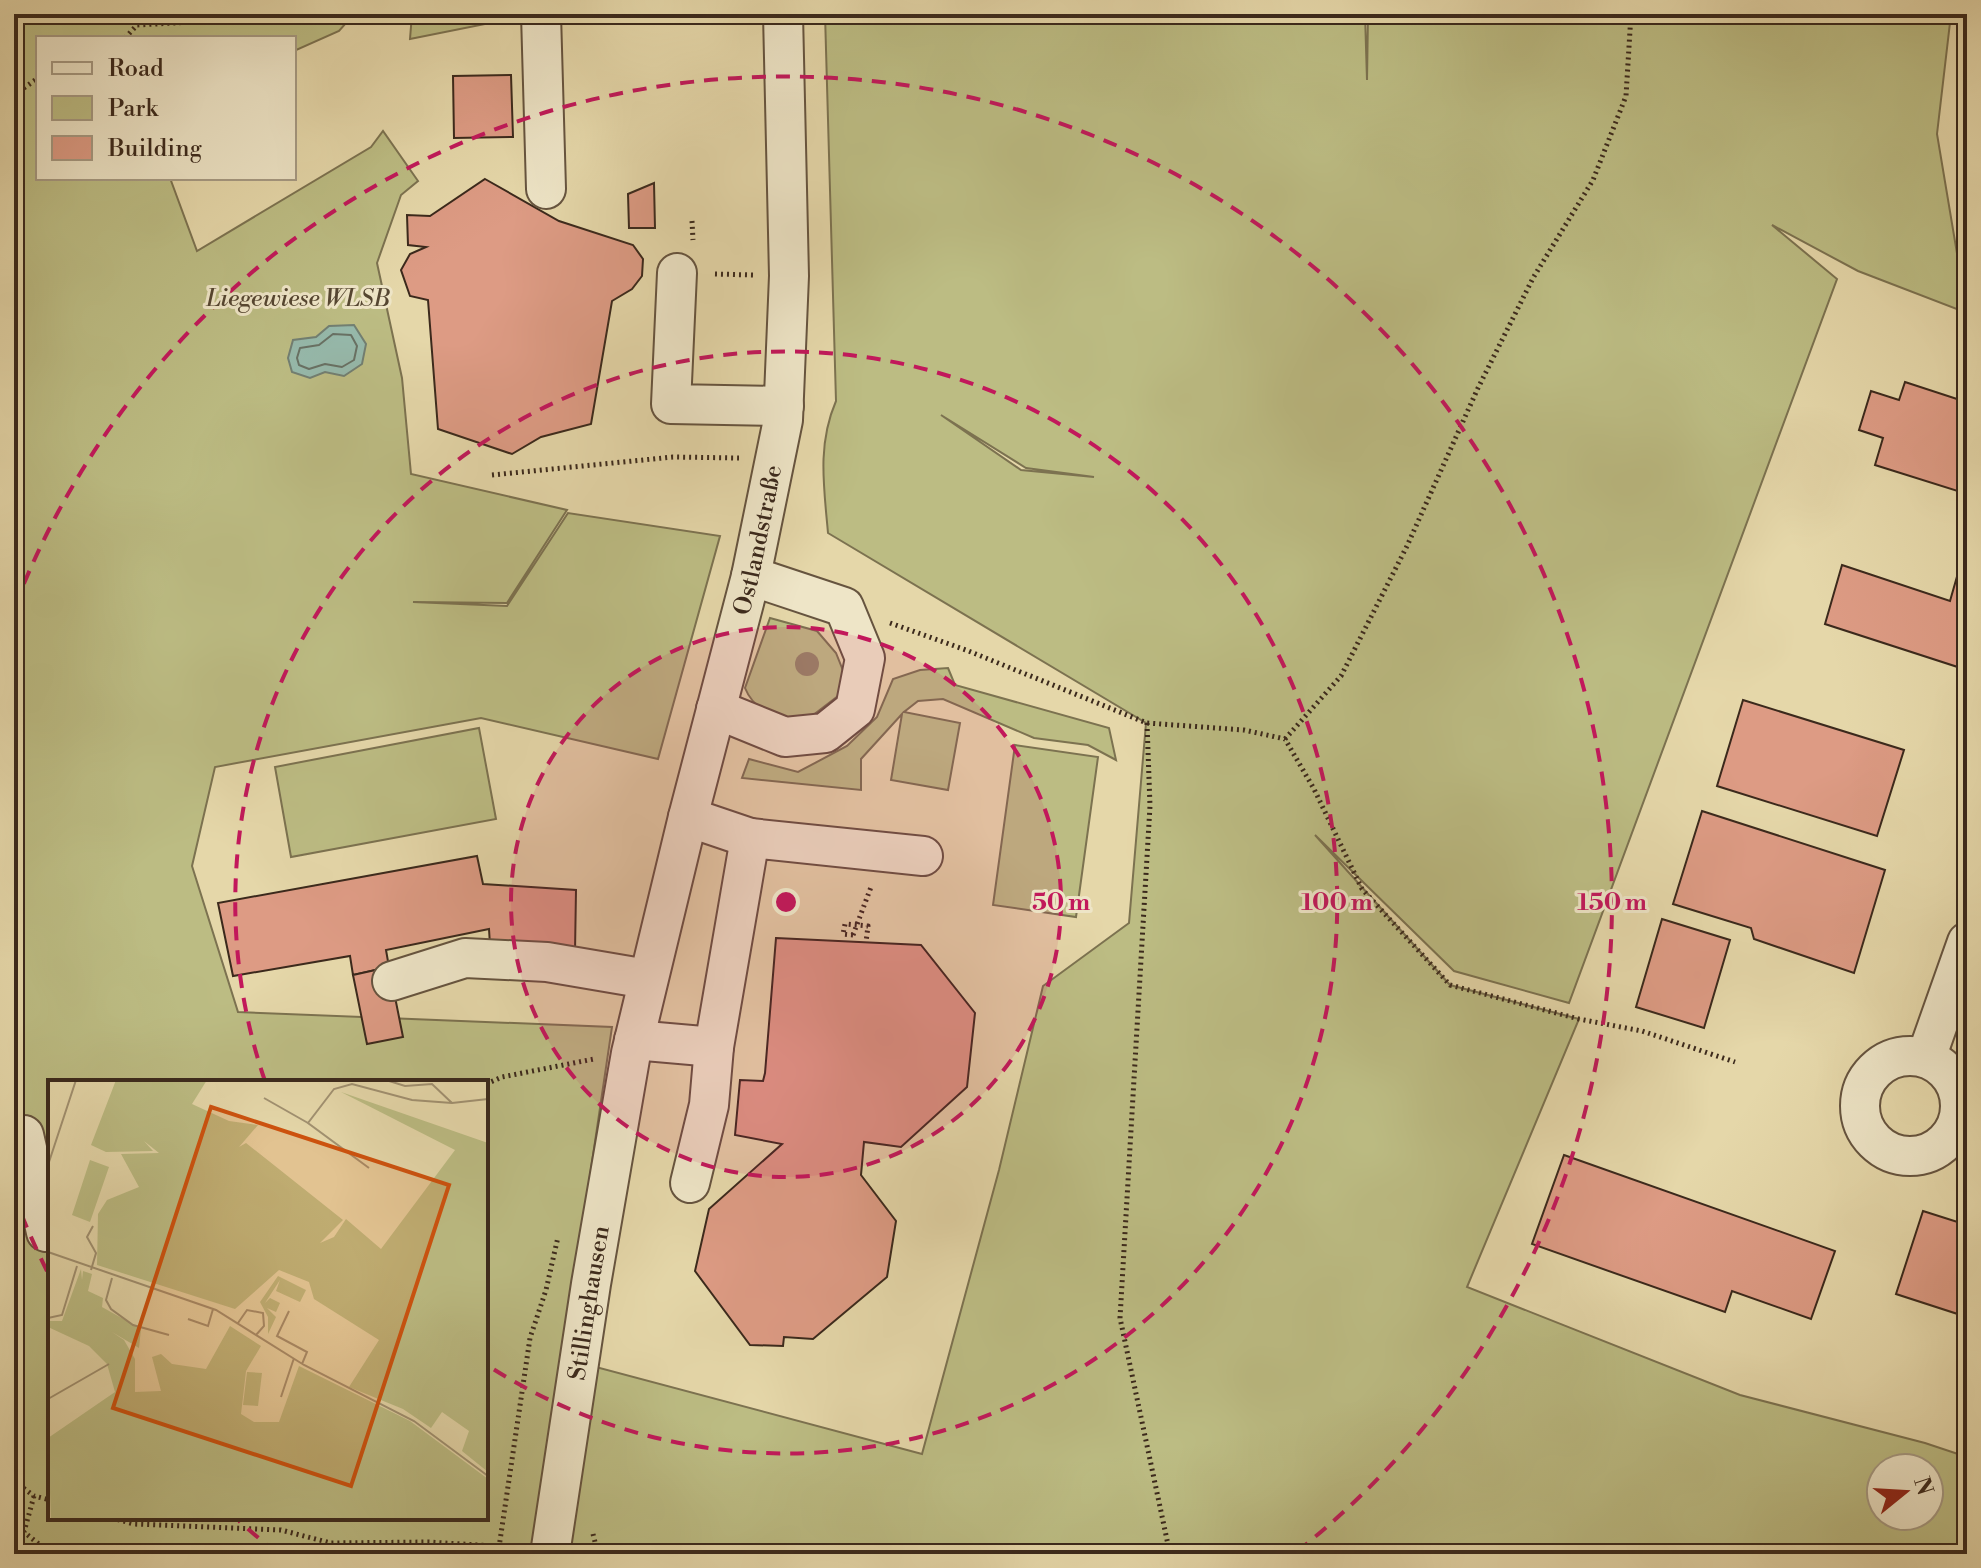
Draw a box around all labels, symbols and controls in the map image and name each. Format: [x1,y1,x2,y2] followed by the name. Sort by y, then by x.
[36,36,296,180] legend
[108,54,164,84] text: Road
[108,94,159,124] text: Park
[107,134,202,164] text: Building
[205,284,391,314] park label: Liegewiese WLSB
[727,463,789,619] street label: Ostlandstraße
[772,888,800,916] centre of rings
[1032,888,1090,918] text: 50 m
[1301,888,1373,918] text: 100 m
[1577,888,1647,918] text: 150 m
[48,1080,488,1520] inset map
[563,1223,617,1382] street label: Stillinghausen
[1865,1452,1945,1532] north arrow
[1907,1474,1938,1499] text: N

